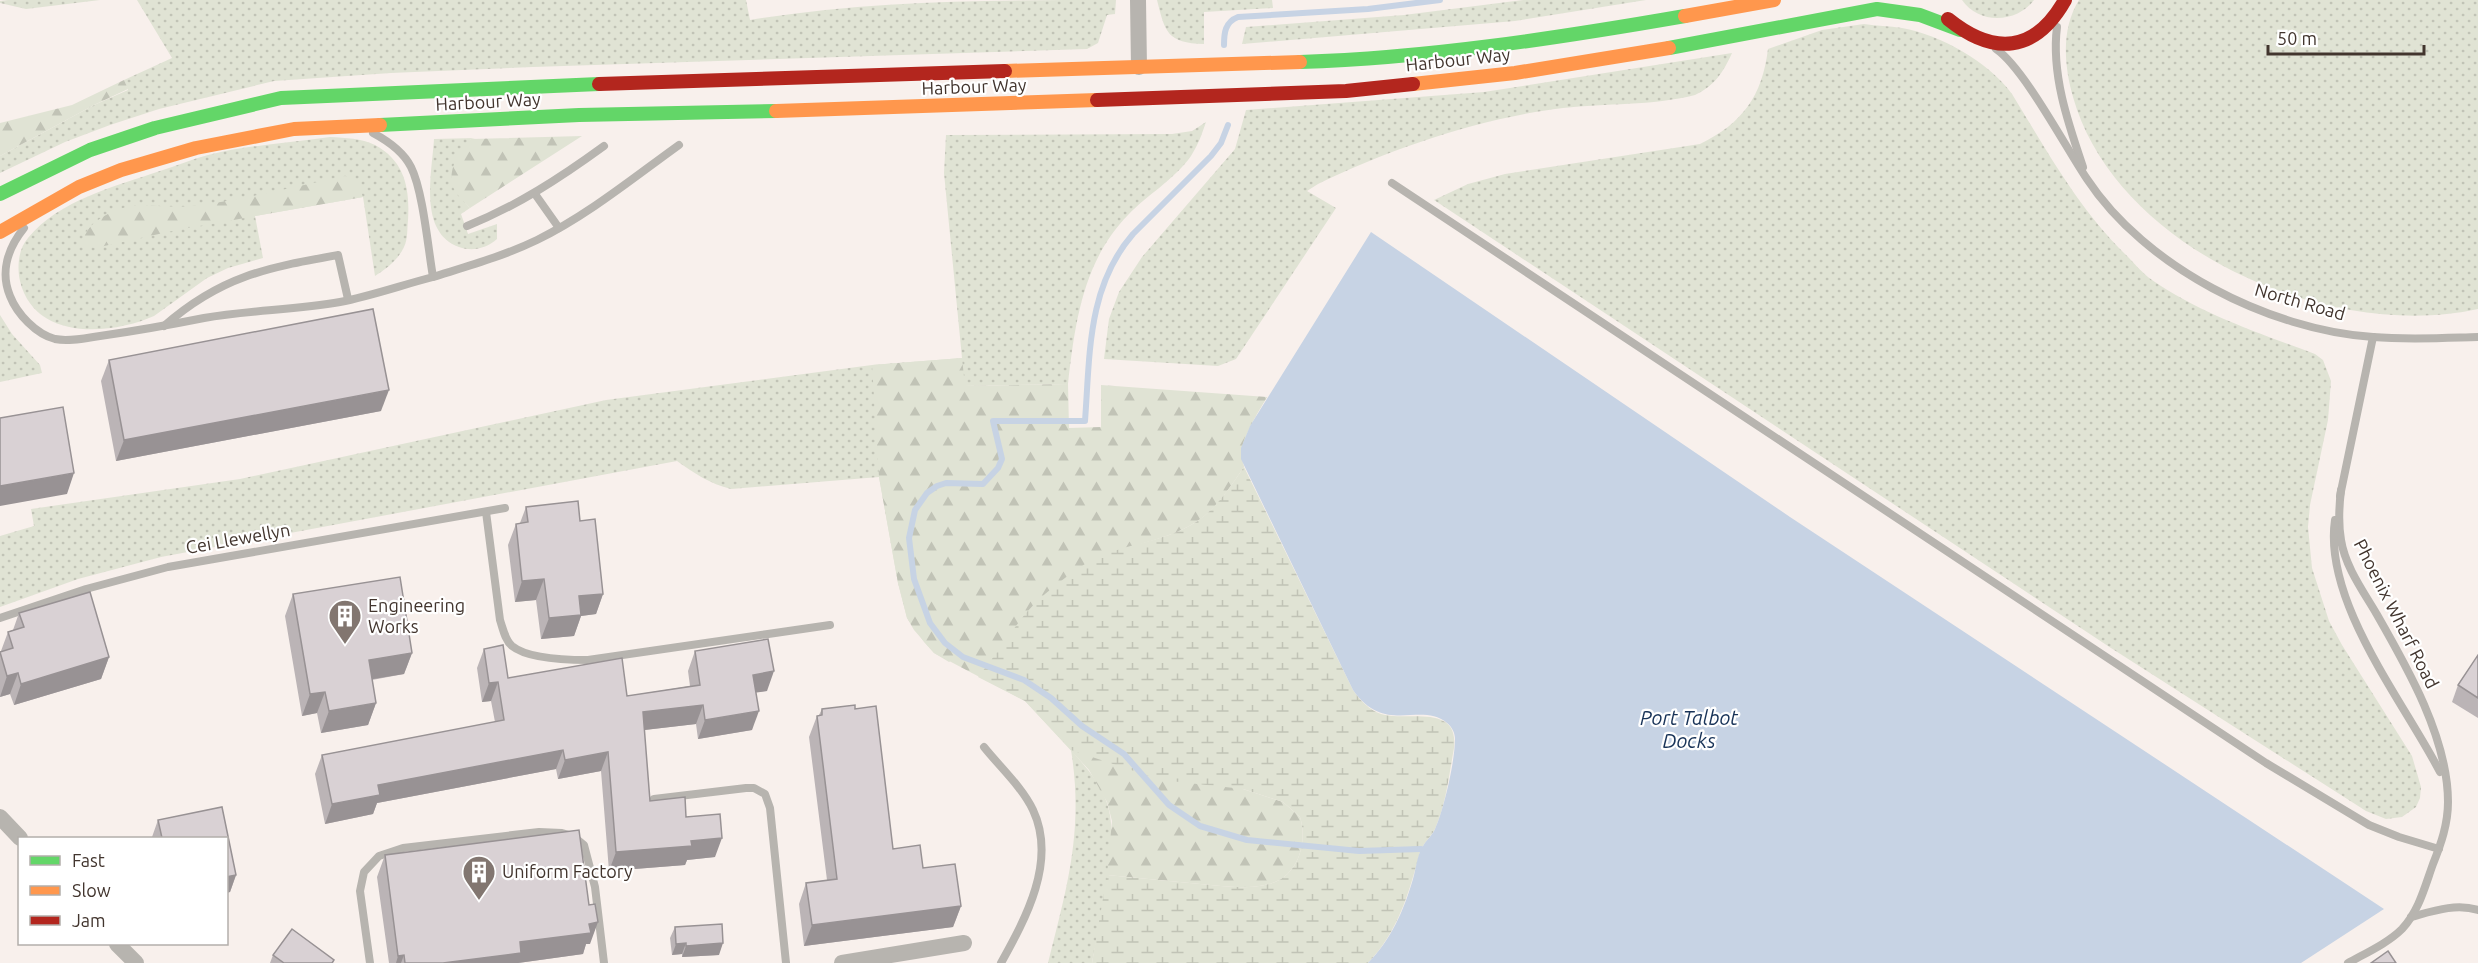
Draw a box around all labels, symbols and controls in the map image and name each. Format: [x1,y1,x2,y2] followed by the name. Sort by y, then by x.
[2268,18,2424,56] scale bar
[2277,28,2317,48] text: 50 m
[1405,44,1512,74] street label: Harbour Way
[921,74,1027,98] street label: Harbour Way
[435,88,541,114] street label: Harbour Way
[2253,279,2348,323] street label: North Road
[184,519,292,557] street label: Cei Llewellyn
[2351,536,2443,692] street label: Phoenix Wharf Road
[368,595,465,636] place label: Engineering Works
[327,598,363,645] building icon: Engineering Works
[1640,706,1738,752] water label: Port Talbot Docks
[18,837,228,945] legend
[72,850,105,870] text: Fast
[461,854,497,901] building icon: Uniform Factory
[502,861,633,881] place label: Uniform Factory
[72,880,111,900] text: Slow
[72,910,106,930] text: Jam

